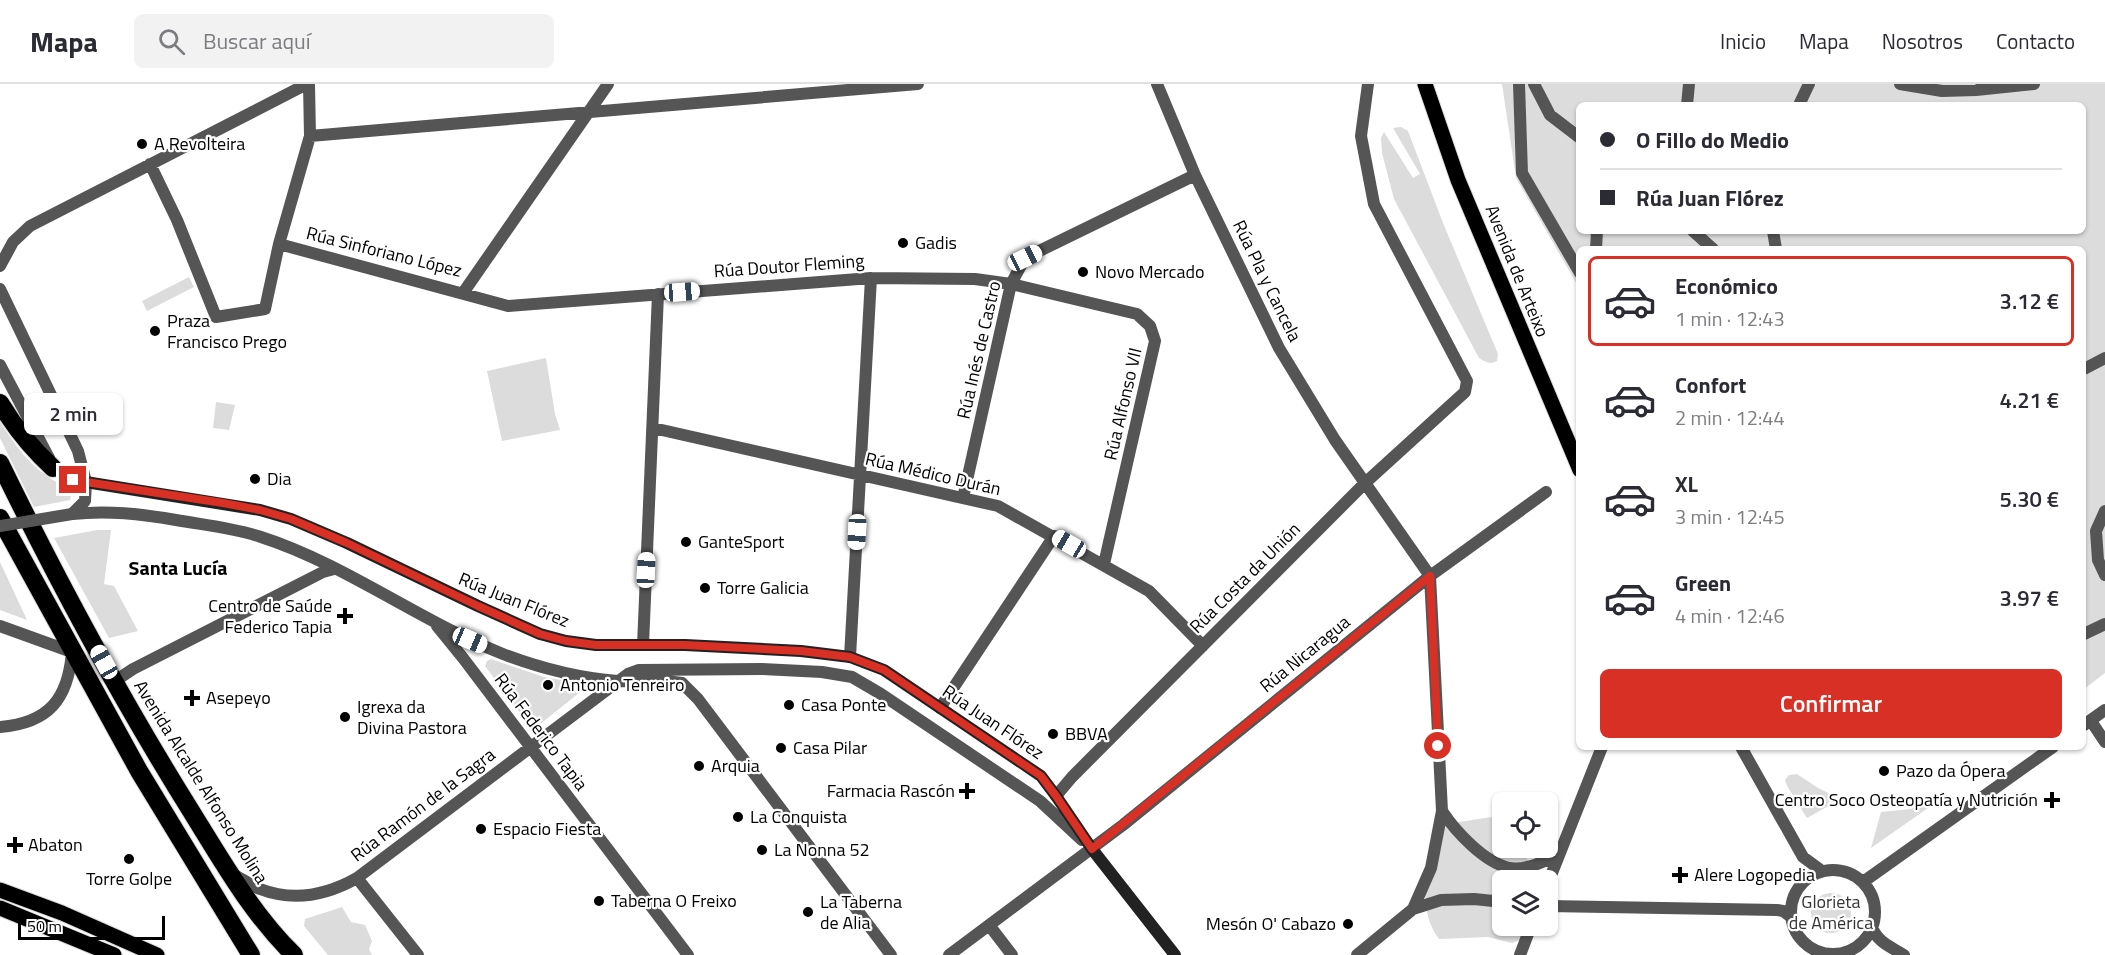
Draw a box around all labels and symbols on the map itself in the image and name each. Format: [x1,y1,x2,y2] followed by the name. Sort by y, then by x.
[154,130,245,157] place label: A Revolteira
[135,137,149,151] marker: A Revolteira
[1479,201,1556,341] street label: Avenida de Arteixo
[1226,215,1309,346] street label: Rúa Pla y Cancela
[304,219,465,284] street label: Rúa Sinforiano López
[915,229,957,256] place label: Gadis
[896,236,910,250] marker: Gadis
[1005,242,1045,274] car
[713,247,865,284] street label: Rúa Doutor Fleming
[1095,258,1204,285] place label: Novo Mercado
[1076,265,1090,279] marker: Novo Mercado
[950,278,1007,421] street label: Rúa Inés de Castro
[663,282,701,302] car
[167,307,287,355] place label: Praza Francisco Prego
[148,324,162,338] marker: Praza Francisco Prego
[1096,345,1149,463] street label: Rúa Alfonso VII
[23,393,122,435] callout: 2 min
[863,445,1004,502] street label: Rúa Médico Durán
[267,465,292,492] place label: Dia
[59,466,86,493] route end
[248,472,262,486] marker: Dia
[847,514,867,550] car
[1183,516,1306,639] street label: Rúa Costa da Unión
[1049,527,1089,561] car
[698,528,785,555] place label: GanteSport
[679,535,693,549] marker: GanteSport
[129,552,227,583] district label: Santa Lucía
[636,552,656,588] car
[455,565,574,634] street label: Rúa Juan Flórez
[717,574,809,601] place label: Torre Galicia
[698,581,712,595] marker: Torre Galicia
[208,592,332,640] place label: Centro de Saúde Federico Tapia
[336,607,354,625] marker: Centro de Saúde Federico Tapia
[1254,609,1356,699] street label: Rúa Nicaragua
[450,625,490,655] car
[87,642,121,682] car
[488,667,595,796] street label: Rúa Federico Tapia
[560,671,684,698] place label: Antonio Tenreiro
[128,675,275,889] street label: Avenida Alcalde Alfonso Molina
[541,678,555,692] marker: Antonio Tenreiro
[937,678,1050,766] street label: Rúa Juan Flórez
[206,684,271,711] place label: Asepeyo
[183,689,201,707] marker: Asepeyo
[801,691,886,718] place label: Casa Ponte
[357,693,467,741] place label: Igrexa da Divina Pastora
[782,698,796,712] marker: Casa Ponte
[338,710,352,724] marker: Igrexa da Divina Pastora
[1065,720,1108,747] place label: BBVA
[1046,727,1060,741] marker: BBVA
[1424,732,1451,759] route start
[793,734,867,761] place label: Casa Pilar
[345,741,501,868] street label: Rúa Ramón de la Sagra
[774,741,788,755] marker: Casa Pilar
[711,752,760,779] place label: Arquia
[1896,757,2005,784] place label: Pazo da Ópera
[692,759,706,773] marker: Arquia
[1877,764,1891,778] marker: Pazo da Ópera
[827,777,955,804] place label: Farmacia Rascón
[960,784,974,798] marker: Farmacia Rascón
[1775,786,2038,813] place label: Centro Soco Osteopatía y Nutrición
[2043,791,2061,809] marker: Centro Soco Osteopatía y Nutrición
[750,803,847,830] place label: La Conquista
[731,810,745,824] marker: La Conquista
[493,815,601,842] place label: Espacio Fiesta
[474,822,488,836] marker: Espacio Fiesta
[28,831,83,858] place label: Abaton
[6,836,24,854] marker: Abaton
[774,836,870,863] place label: La Nonna 52
[755,843,769,857] marker: La Nonna 52
[122,852,136,866] marker: Torre Golpe
[1694,861,1815,888] place label: Alere Logopedia
[86,865,172,892] place label: Torre Golpe
[1671,866,1689,884] marker: Alere Logopedia
[611,887,737,914] place label: Taberna O Freixo
[820,888,902,936] place label: La Taberna de Alia
[1789,888,1873,936] park label: Glorieta de América
[592,894,606,908] marker: Taberna O Freixo
[801,905,815,919] marker: La Taberna de Alia
[1206,910,1336,937] place label: Mesón O' Cabazo
[18,913,165,940] scale bar
[1341,917,1355,931] marker: Mesón O' Cabazo

